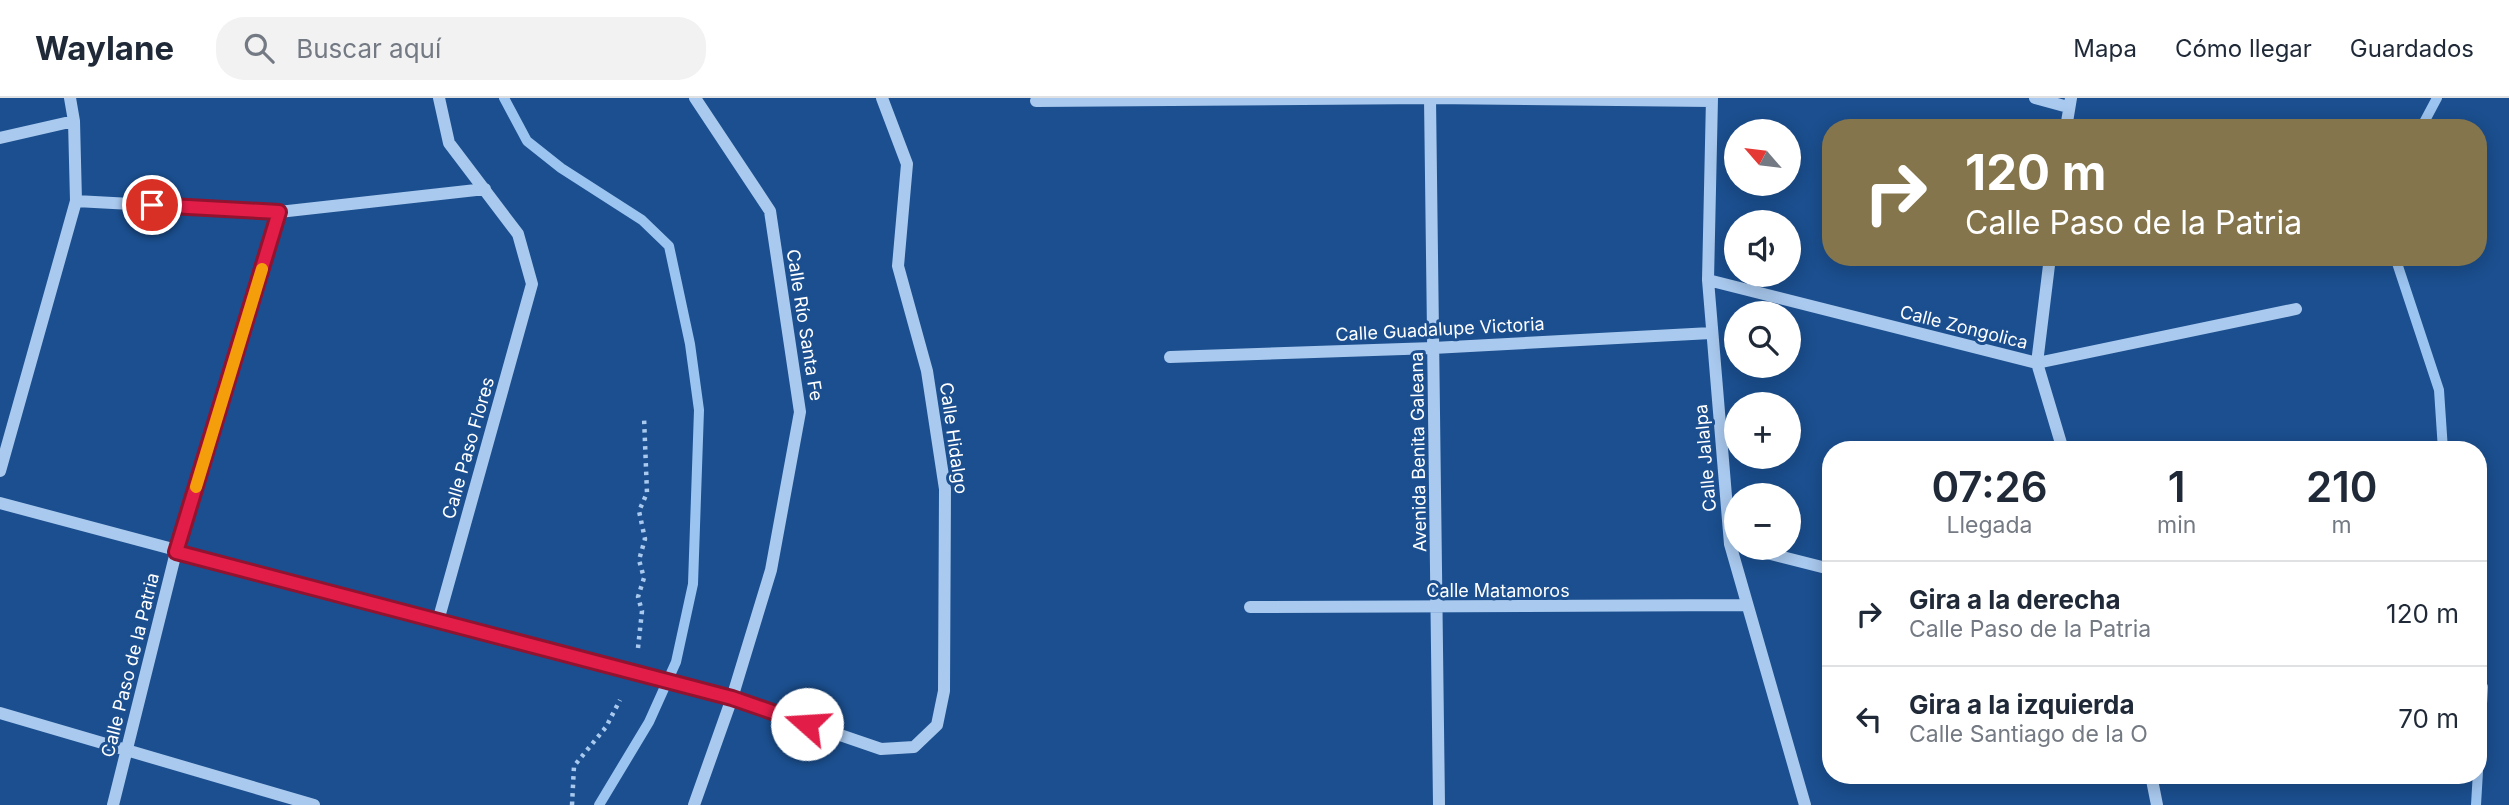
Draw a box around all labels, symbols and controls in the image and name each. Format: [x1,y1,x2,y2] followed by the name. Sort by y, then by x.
[216,17,706,80] search box
[35,28,174,68] text: Waylane
[240,29,278,67] icon: search
[296,33,441,64] text: Buscar aquí
[2073,34,2137,63] text: Mapa
[2175,34,2312,63] text: Cómo llegar
[2350,34,2474,63] text: Guardados
[1724,119,1801,196] north arrow
[1724,119,1801,560] map controls
[1965,143,2106,202] text: 120 m
[1850,147,1941,238] icon: right
[122,175,182,235] pin
[133,186,171,224] icon: arrive
[1965,203,2302,242] text: Calle Paso de la Patria
[1724,210,1801,287] button: sound
[783,248,827,402] street label: Calle Río Santa Fe
[1724,301,1801,378] button: search
[1898,301,2030,353] street label: Calle Zongolica
[1335,313,1545,345] street label: Calle Guadalupe Victoria
[1406,352,1430,552] street label: Avenida Benita Galeana
[438,375,498,521] street label: Calle Paso Flores
[936,381,972,495] street label: Calle Hidalgo
[1724,392,1801,469] button: +
[1690,403,1720,513] street label: Calle Jalalpa
[1931,461,2048,512] text: 07:26
[2168,461,2186,512] text: 1
[2306,461,2378,512] text: 210
[1724,483,1801,560] button: −
[1947,511,2033,539] text: Llegada
[2157,511,2196,539] text: min
[2332,511,2352,539] text: m
[97,570,163,760] street label: Calle Paso de la Patria
[1426,580,1570,601] street label: Calle Matamoros
[1909,584,2121,615] text: Gira a la derecha
[1850,595,1888,633] icon: right
[2386,598,2459,629] text: 120 m
[1909,615,2151,643] text: Calle Paso de la Patria
[770,687,844,761] position arrow
[1909,689,2135,720] text: Gira a la izquierda
[1850,700,1888,738] icon: left
[2398,703,2459,734] text: 70 m
[1909,720,2148,748] text: Calle Santiago de la O

